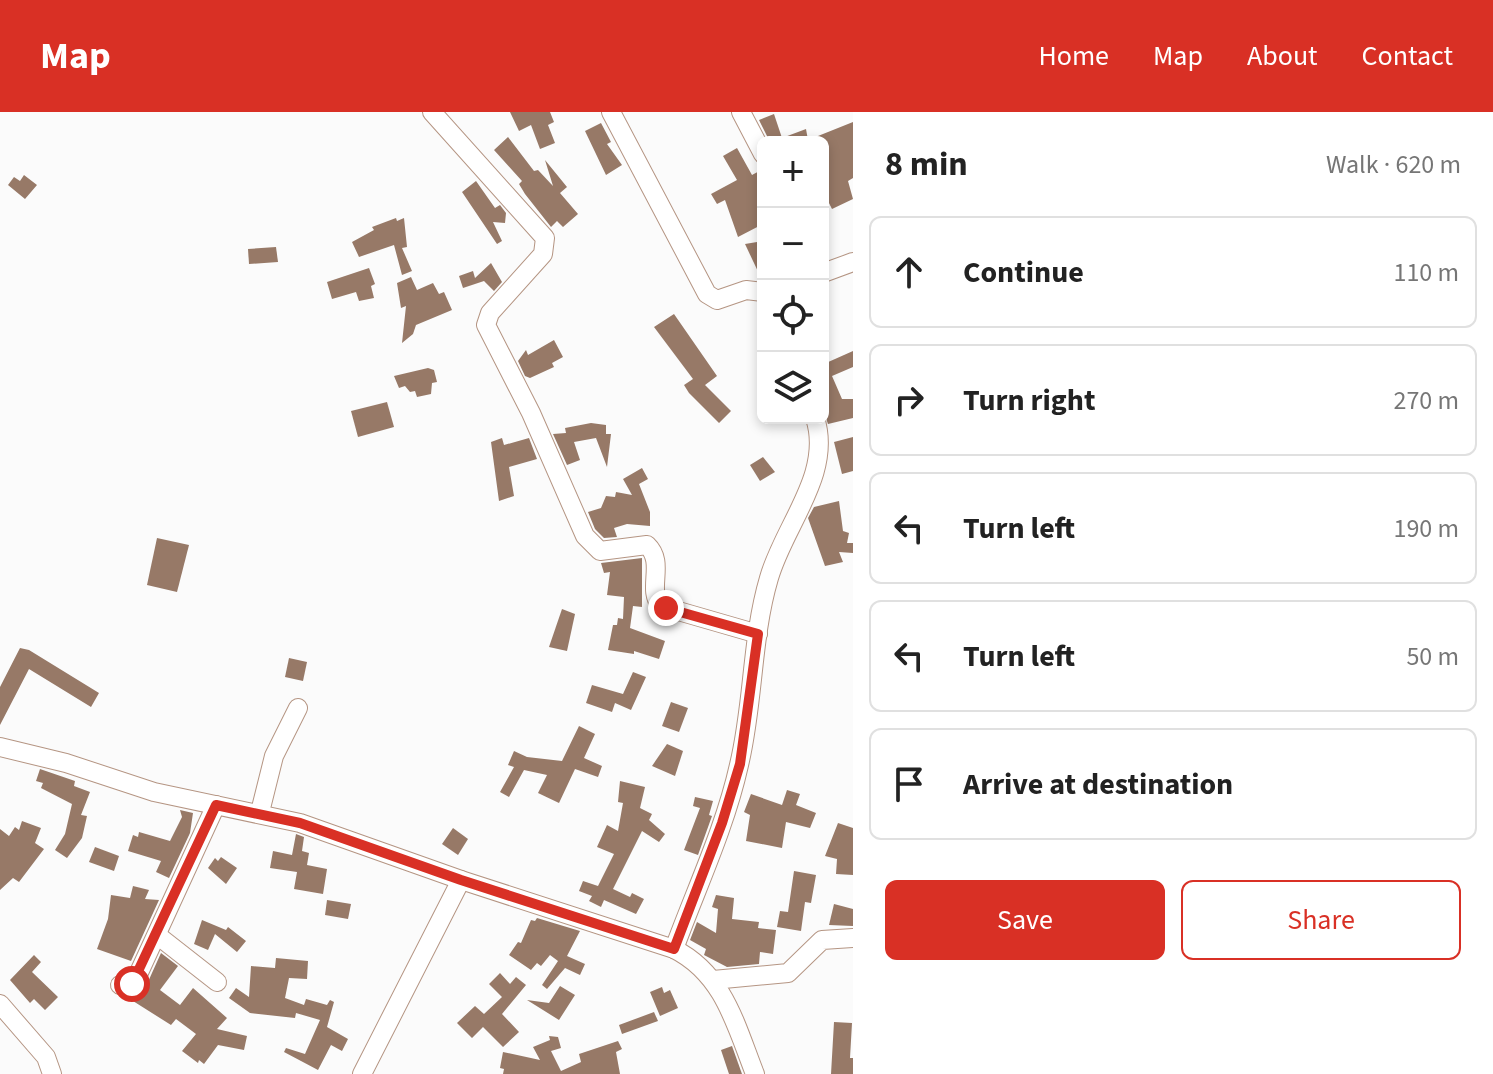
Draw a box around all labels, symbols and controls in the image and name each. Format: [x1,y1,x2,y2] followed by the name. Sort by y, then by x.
[40,29,111,83] text: Map
[1038,36,1109,76] text: Home
[1153,36,1203,76] text: Map
[1247,36,1318,76] text: About
[1362,36,1453,76] text: Contact
[757,136,829,424] map controls
[757,136,829,208] button: +
[885,140,968,189] text: 8 min
[1326,146,1461,183] text: Walk · 620 m
[757,208,829,280] button: −
[887,250,931,294] icon: ahead
[963,251,1084,294] text: Continue
[1393,254,1459,291] text: 110 m
[757,280,829,352] button: locate
[757,352,829,424] button: layers
[887,378,931,422] icon: right
[963,379,1095,422] text: Turn right
[1393,382,1459,419] text: 270 m
[887,506,931,550] icon: left
[963,507,1075,550] text: Turn left
[1393,510,1459,547] text: 190 m
[648,590,684,626] route end
[887,634,931,678] icon: left
[963,635,1075,678] text: Turn left
[1406,638,1459,675] text: 50 m
[887,762,931,806] icon: arrive
[963,763,1233,806] text: Arrive at destination
[885,880,1165,960] button: Save
[1181,880,1461,960] button: Share
[114,966,150,1002] route start

